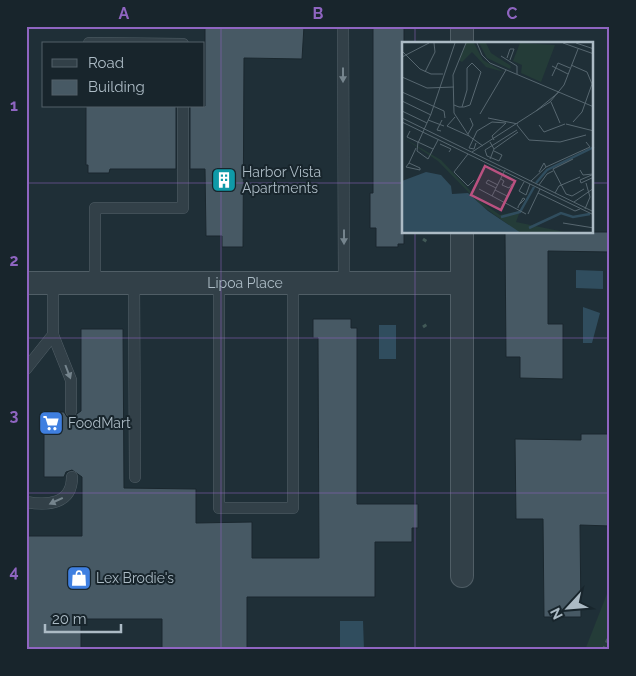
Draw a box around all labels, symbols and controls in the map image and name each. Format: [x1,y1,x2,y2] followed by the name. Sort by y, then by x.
[119,4,130,23] text: A
[313,4,324,23] text: B
[507,4,518,23] text: C
[42,42,205,108] legend
[402,42,594,234] inset map
[88,54,124,72] text: Road
[339,67,347,83] one-way arrow
[88,78,145,96] text: Building
[10,96,18,115] text: 1
[242,164,321,196] place label: Harbor Vista Apartments
[211,167,237,193] building icon: Harbor Vista Apartments
[340,230,348,246] one-way arrow
[9,251,19,270] text: 2
[207,275,283,291] street label: Lipoa Place
[64,365,72,380] one-way arrow
[10,406,19,425] text: 3
[38,410,64,436] supermarket icon: FoodMart
[68,415,131,431] place label: FoodMart
[49,497,64,505] one-way arrow
[9,562,19,581] text: 4
[66,565,92,591] shop icon: Lex Brodie's
[96,570,174,586] place label: Lex Brodie's
[544,584,594,634] north arrow
[45,601,121,633] scale bar
[547,605,566,622] text: N
[52,610,87,628] text: 20 m

